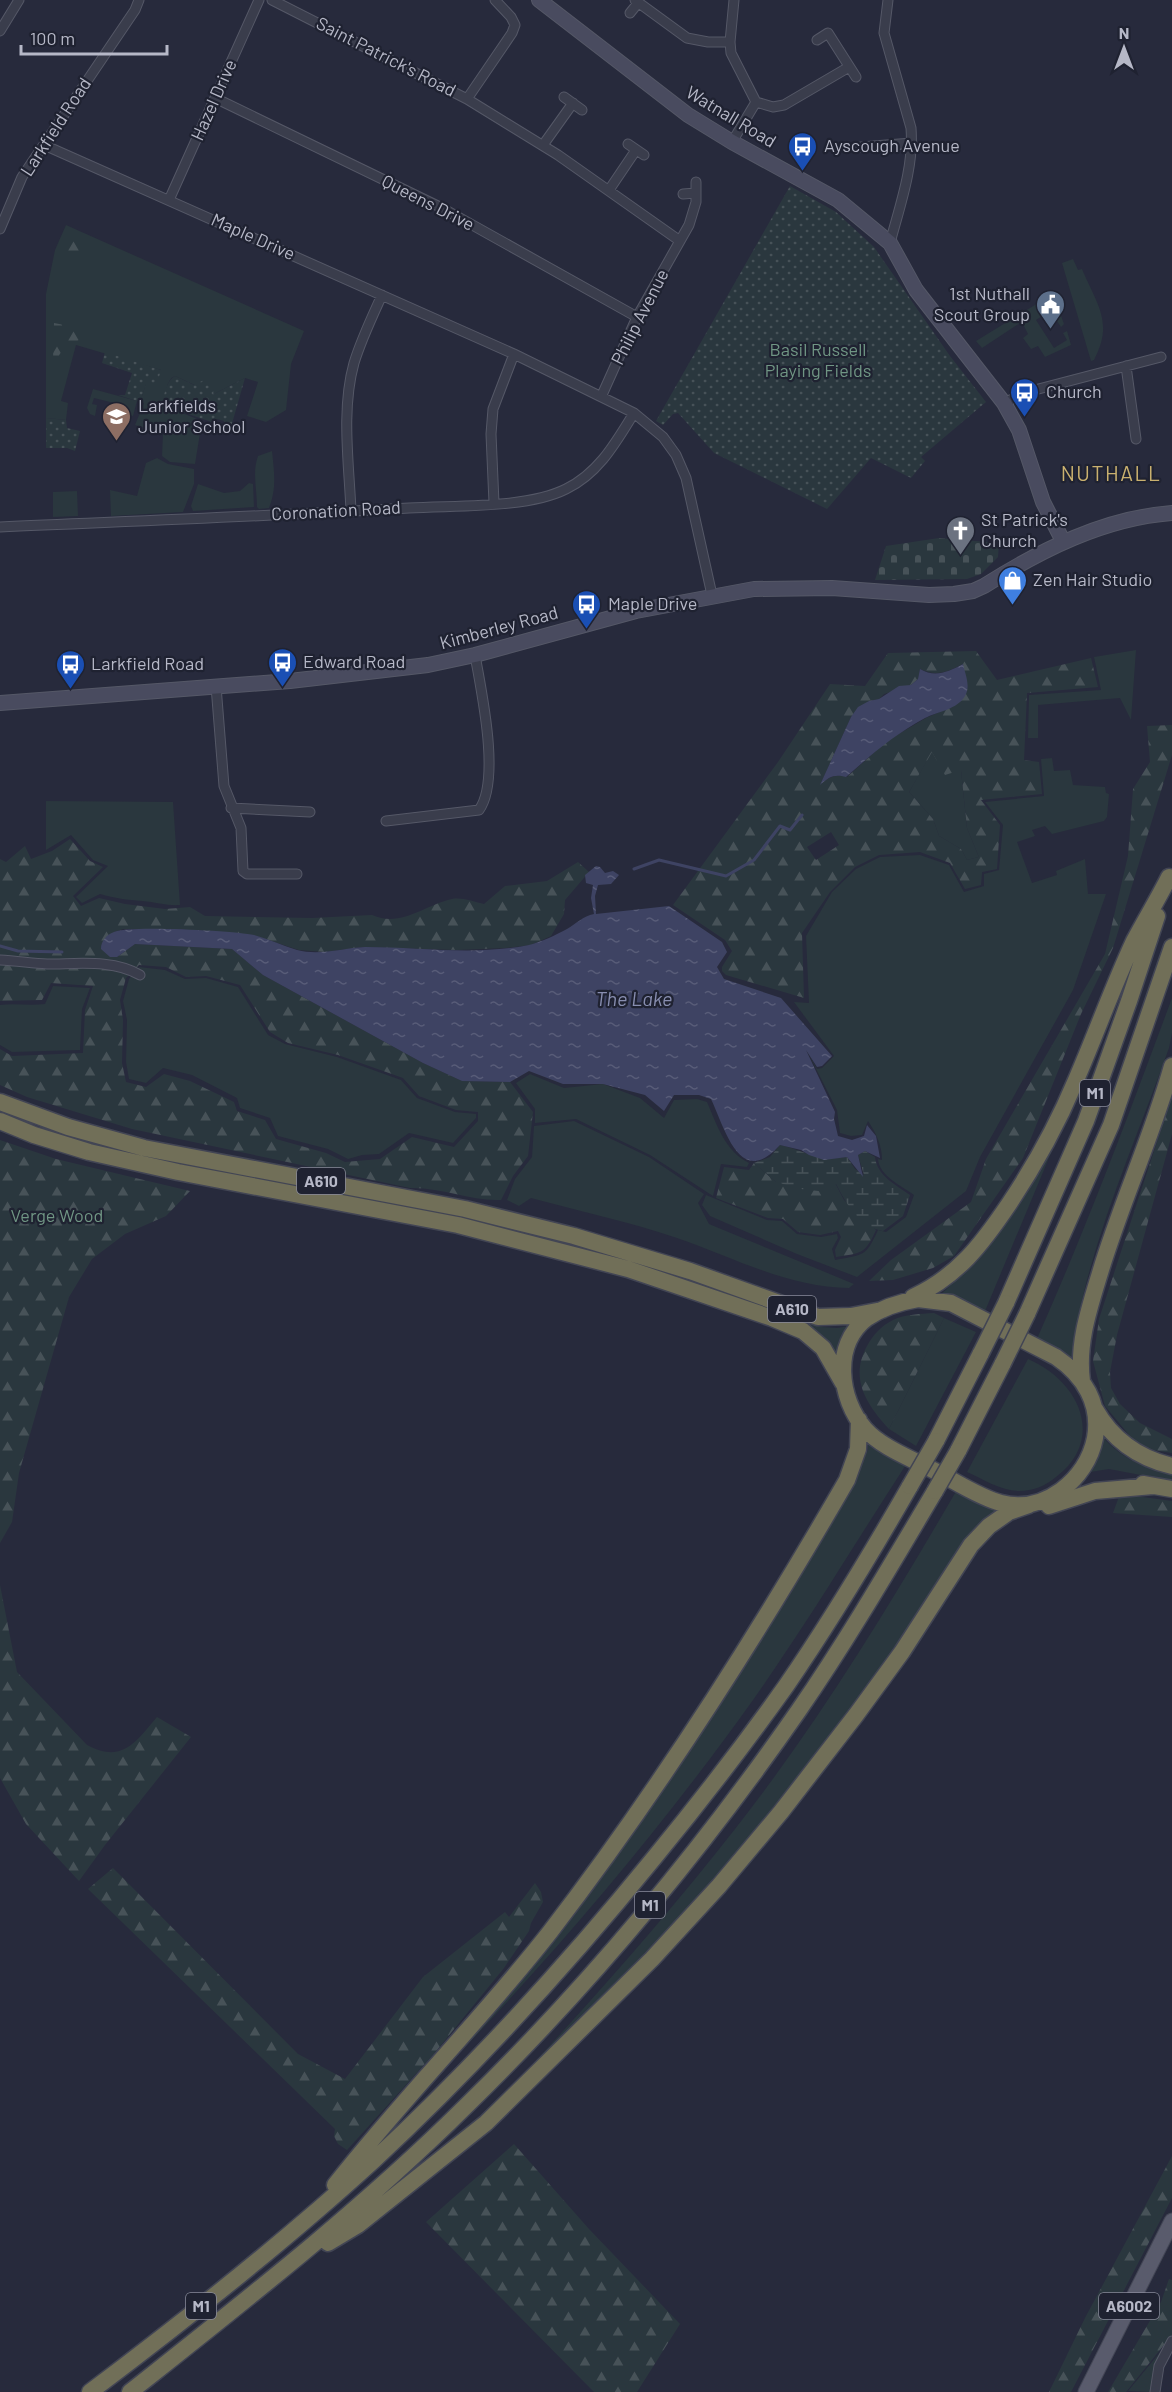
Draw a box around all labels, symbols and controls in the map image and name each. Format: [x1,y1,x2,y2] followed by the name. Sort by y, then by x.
[313,11,460,101] street label: Saint Patrick's Road
[21,18,166,56] scale bar
[1094,18,1154,78] north arrow
[1119,23,1129,42] text: N
[30,27,75,49] text: 100 m
[185,56,241,144] street label: Hazel Drive
[15,73,95,180] street label: Larkfield Road
[682,81,781,152] street label: Watnall Road
[787,130,819,172] bus stop icon: Ayscough Avenue
[824,134,960,156] place label: Ayscough Avenue
[378,169,479,235] street label: Queens Drive
[208,208,299,264] street label: Maple Drive
[606,265,673,368] street label: Philip Avenue
[934,282,1030,325] place label: 1st Nuthall Scout Group
[1035,288,1067,330] public building icon: 1st Nuthall Scout Group
[765,338,871,381] park label: Basil Russell Playing Fields
[1009,376,1041,418] bus stop icon: Church
[1046,380,1102,402] place label: Church
[138,394,246,437] place label: Larkfields Junior School
[101,400,133,442] school or university icon: Larkfields Junior School
[1061,460,1161,485] district label: NUTHALL
[271,496,401,524] street label: Coronation Road
[981,508,1068,551] place label: St Patrick's Church
[944,514,976,556] church icon: St Patrick's Church
[996,564,1028,606] shop icon: Zen Hair Studio
[1033,568,1152,590] place label: Zen Hair Studio
[571,588,603,630] bus stop icon: Maple Drive
[608,592,697,614] place label: Maple Drive
[437,601,560,653] street label: Kimberley Road
[266,646,298,688] bus stop icon: Edward Road
[54,648,86,690] bus stop icon: Larkfield Road
[303,650,405,672] place label: Edward Road
[91,652,204,674] place label: Larkfield Road
[596,986,672,1010] water label: The Lake
[1080,1080,1110,1106] road number: M1
[297,1168,345,1194] road number: A610
[11,1204,103,1226] park label: Verge Wood
[768,1296,816,1322] road number: A610
[635,1892,665,1918] road number: M1
[186,2293,216,2319] road number: M1
[1099,2293,1159,2319] road number: A6002

